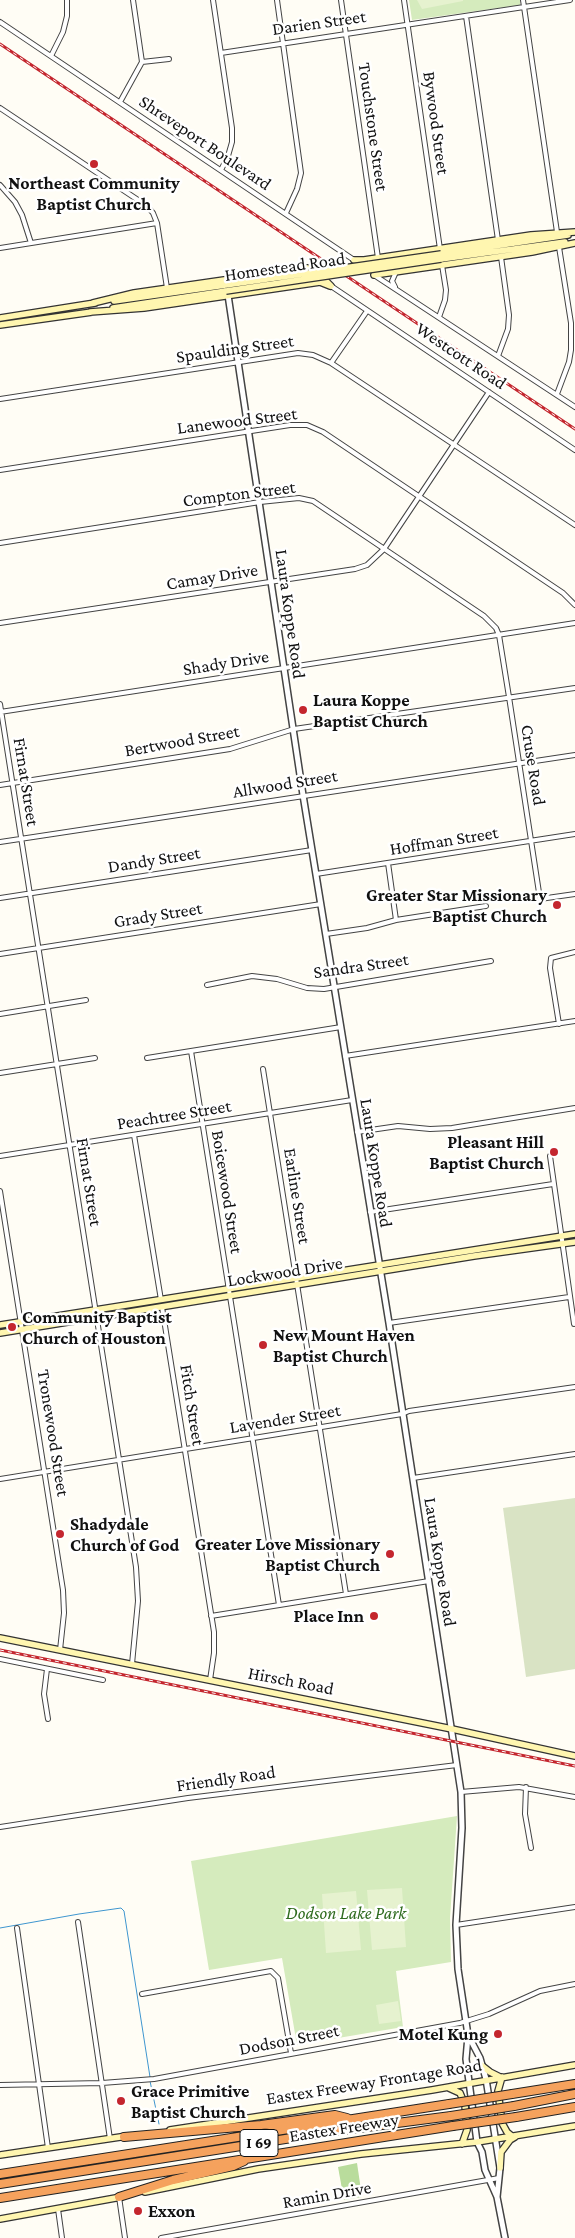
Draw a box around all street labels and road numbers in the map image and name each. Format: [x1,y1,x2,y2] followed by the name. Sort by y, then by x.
[271,6,367,40] street label: Darien Street
[353,61,393,193] street label: Touchstone Street
[418,70,454,176] street label: Bywood Street
[135,91,275,195] street label: Shreveport Boulevard
[223,248,347,286] street label: Homestead Road
[412,318,510,394] street label: Westcott Road
[175,330,295,368] street label: Spaulding Street
[176,403,298,439] street label: Lanewood Street
[181,476,297,512] street label: Compton Street
[270,548,310,680] street label: Laura Koppe Road
[165,559,259,595] street label: Camay Drive
[181,646,271,680] street label: Shady Drive
[123,720,241,762] street label: Bertwood Street
[516,723,550,807] street label: Cruse Road
[8,736,44,828] street label: Firnat Street
[231,765,339,803] street label: Allwood Street
[388,822,500,860] street label: Hoffman Street
[106,842,202,878] street label: Dandy Street
[112,897,204,933] street label: Grady Street
[312,949,410,983] street label: Sandra Street
[115,1095,233,1135] street label: Peachtree Street
[355,1097,397,1229] street label: Laura Koppe Road
[207,1129,247,1255] street label: Boicewood Street
[71,1136,107,1228] street label: Firnat Street
[279,1146,315,1246] street label: Earline Street
[226,1252,344,1292] street label: Lockwood Drive
[175,1363,209,1447] street label: Fitch Street
[32,1368,74,1498] street label: Tronewood Street
[228,1400,342,1438] street label: Lavender Street
[419,1496,461,1628] street label: Laura Koppe Road
[246,1662,336,1700] street label: Hirsch Road
[175,1761,277,1797] street label: Friendly Road
[237,2020,341,2060] street label: Dodson Street
[265,2054,483,2110] street label: Eastex Freeway Frontage Road
[288,2109,400,2147] street label: Eastex Freeway
[240,2130,278,2156] road number: I 69
[281,2177,373,2213] street label: Ramin Drive

